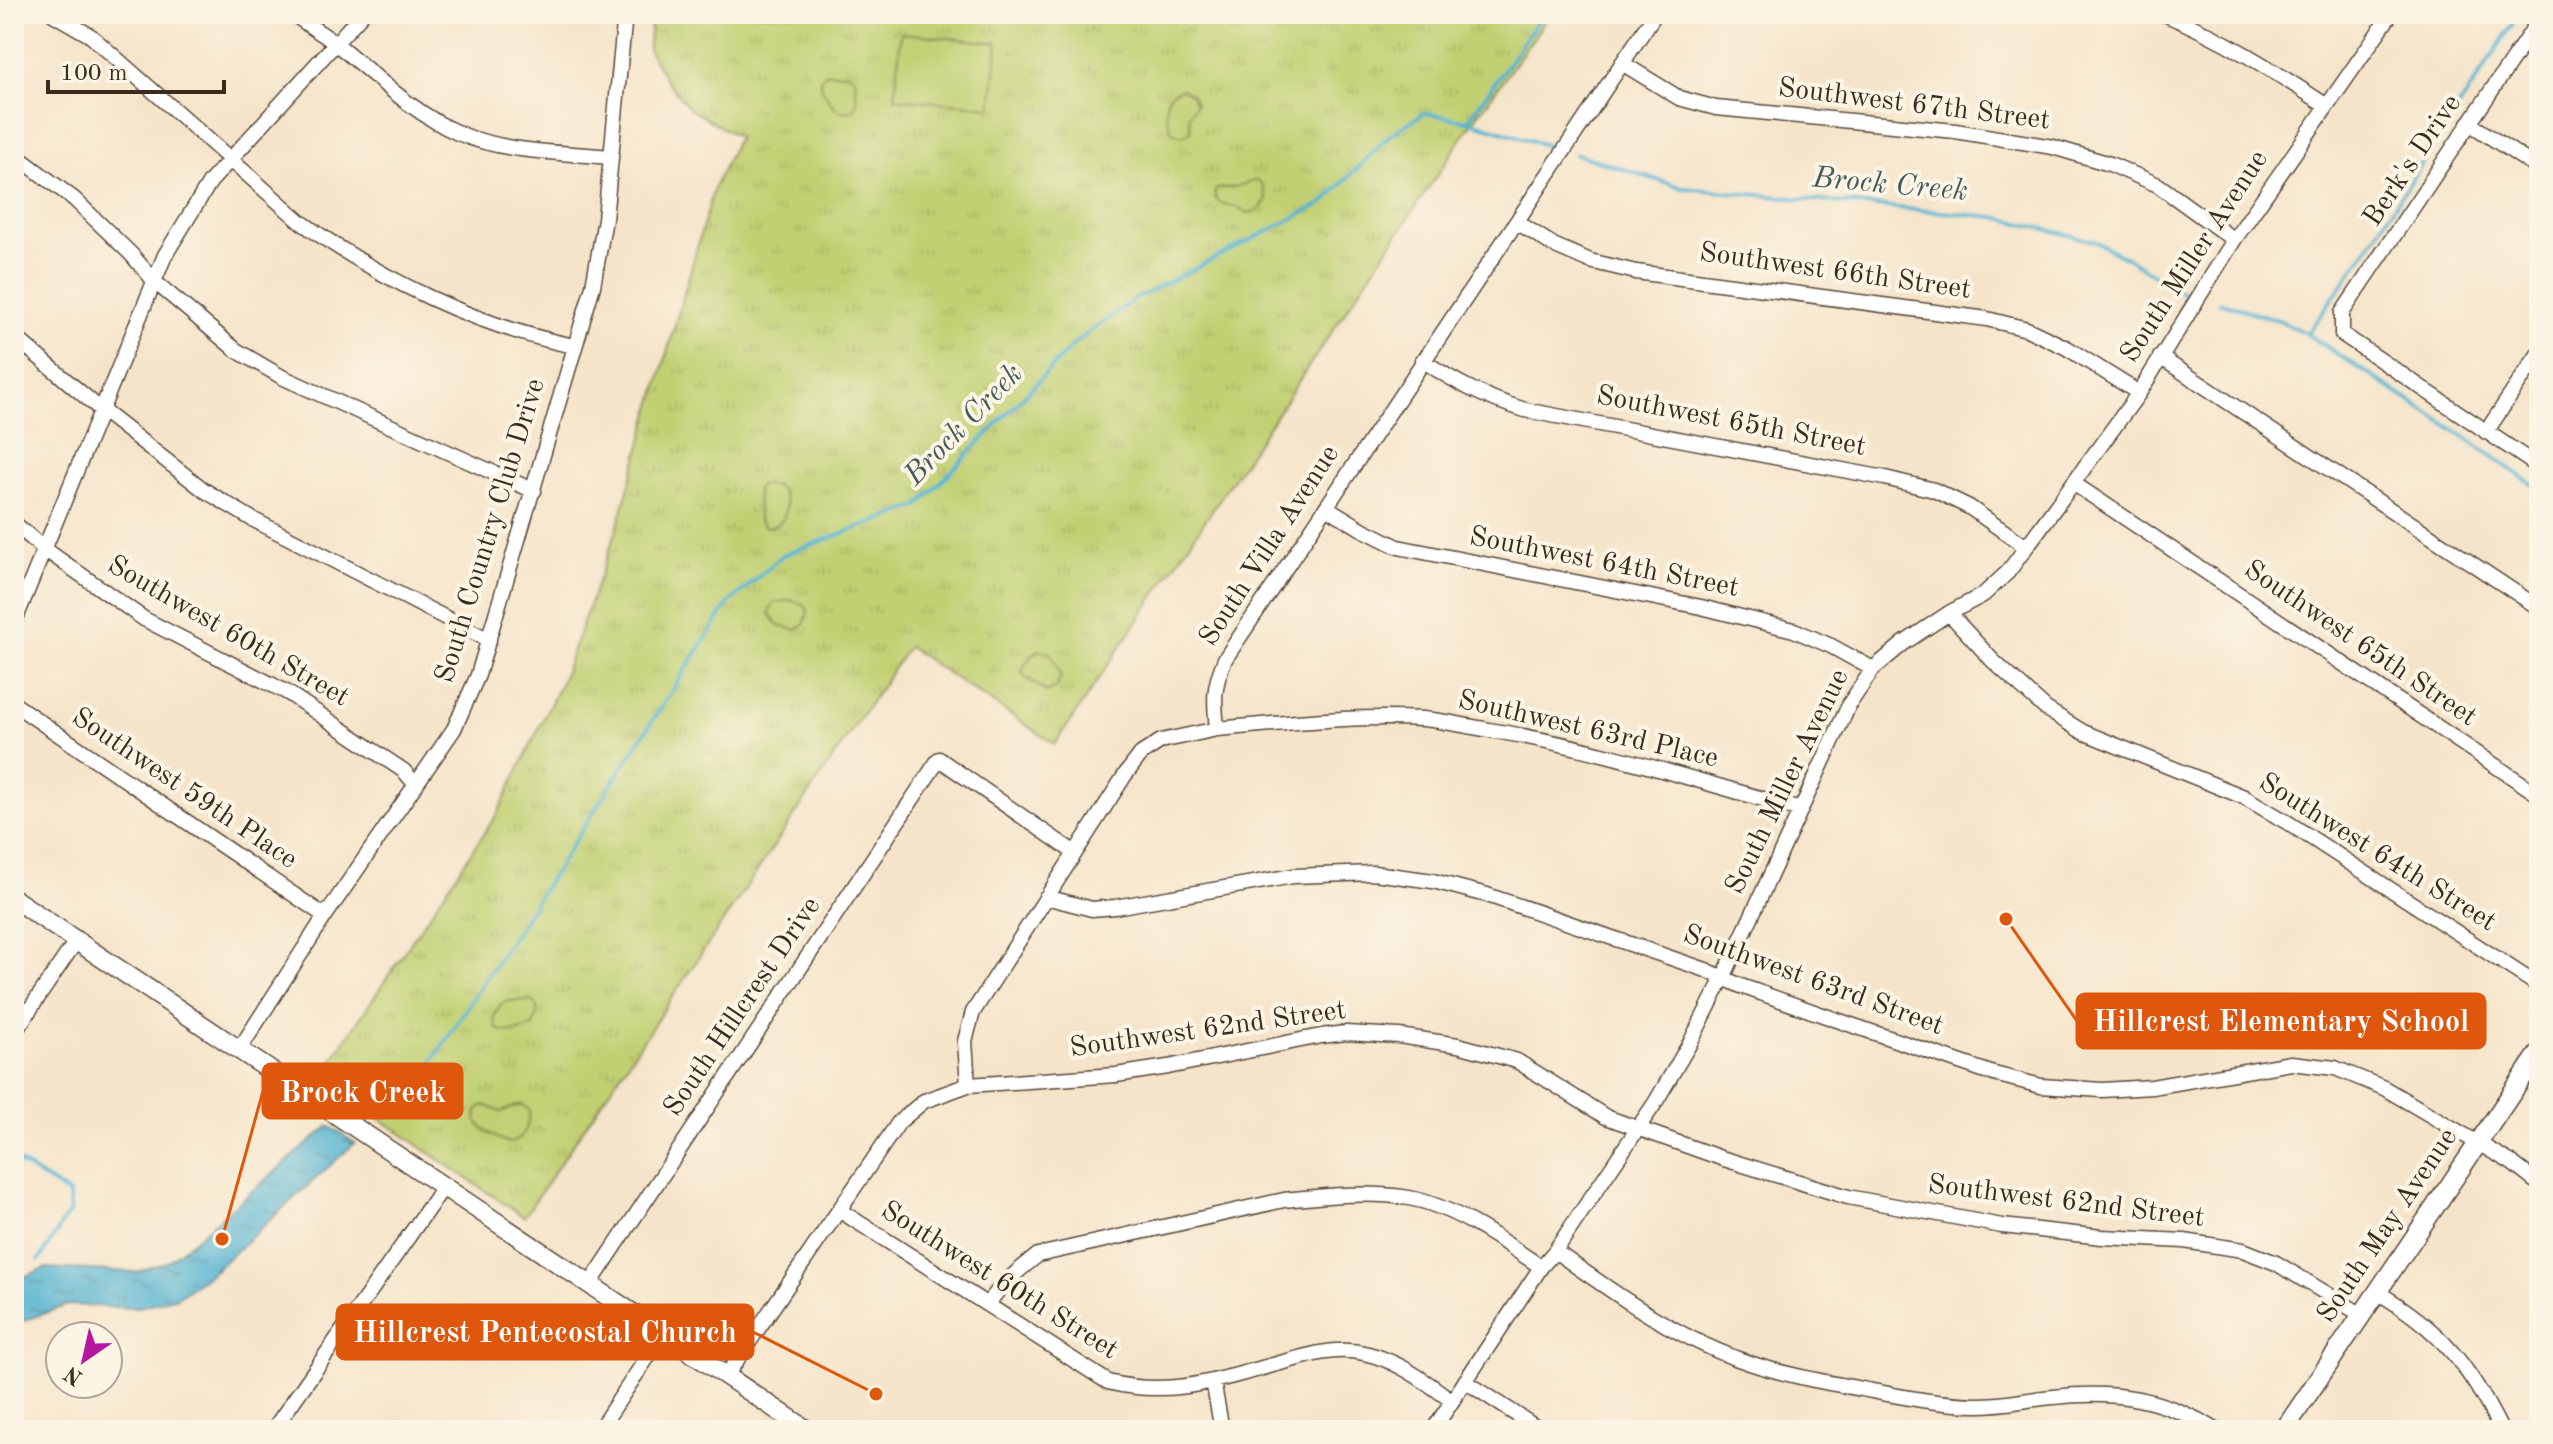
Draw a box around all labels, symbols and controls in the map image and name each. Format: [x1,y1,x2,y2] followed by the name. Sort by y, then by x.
[48,44,224,94] scale bar
[60,62,128,86] text: 100 m
[1776,74,2052,136] street label: Southwest 67th Street
[2359,90,2467,232] street label: Berk's Drive
[2116,146,2274,368] street label: South Miller Avenue
[1810,163,1969,207] water label: Brock Creek
[1697,239,1973,305] street label: Southwest 66th Street
[898,359,1029,492] water label: Brock Creek
[431,376,551,686] street label: South Country Club Drive
[1594,382,1868,462] street label: Southwest 65th Street
[1195,441,1345,651] street label: South Villa Avenue
[1467,523,1741,603] street label: Southwest 64th Street
[102,551,354,713] street label: Southwest 60th Street
[2239,556,2481,732] street label: Southwest 65th Street
[1721,665,1855,899] street label: South Miller Avenue
[1455,686,1721,774] street label: Southwest 63rd Place
[66,703,302,875] street label: Southwest 59th Place
[2253,769,2501,937] street label: Southwest 64th Street
[659,892,827,1122] street label: South Hillcrest Drive
[1679,921,1947,1041] street label: Southwest 63rd Street
[2077,994,2485,1048] callout: Hillcrest Elementary School
[1068,997,1348,1063] street label: Southwest 62nd Street
[2093,1008,2469,1038] text: Hillcrest Elementary School
[263,1064,462,1118] callout: Brock Creek
[280,1079,447,1109] text: Brock Creek
[2313,1124,2463,1328] street label: South May Avenue
[1926,1171,2206,1233] street label: Southwest 62nd Street
[875,1197,1123,1365] street label: Southwest 60th Street
[337,1305,753,1359] callout: Hillcrest Pentecostal Church
[353,1319,737,1349] text: Hillcrest Pentecostal Church
[44,1320,124,1400] north arrow
[61,1361,87,1389] text: N

